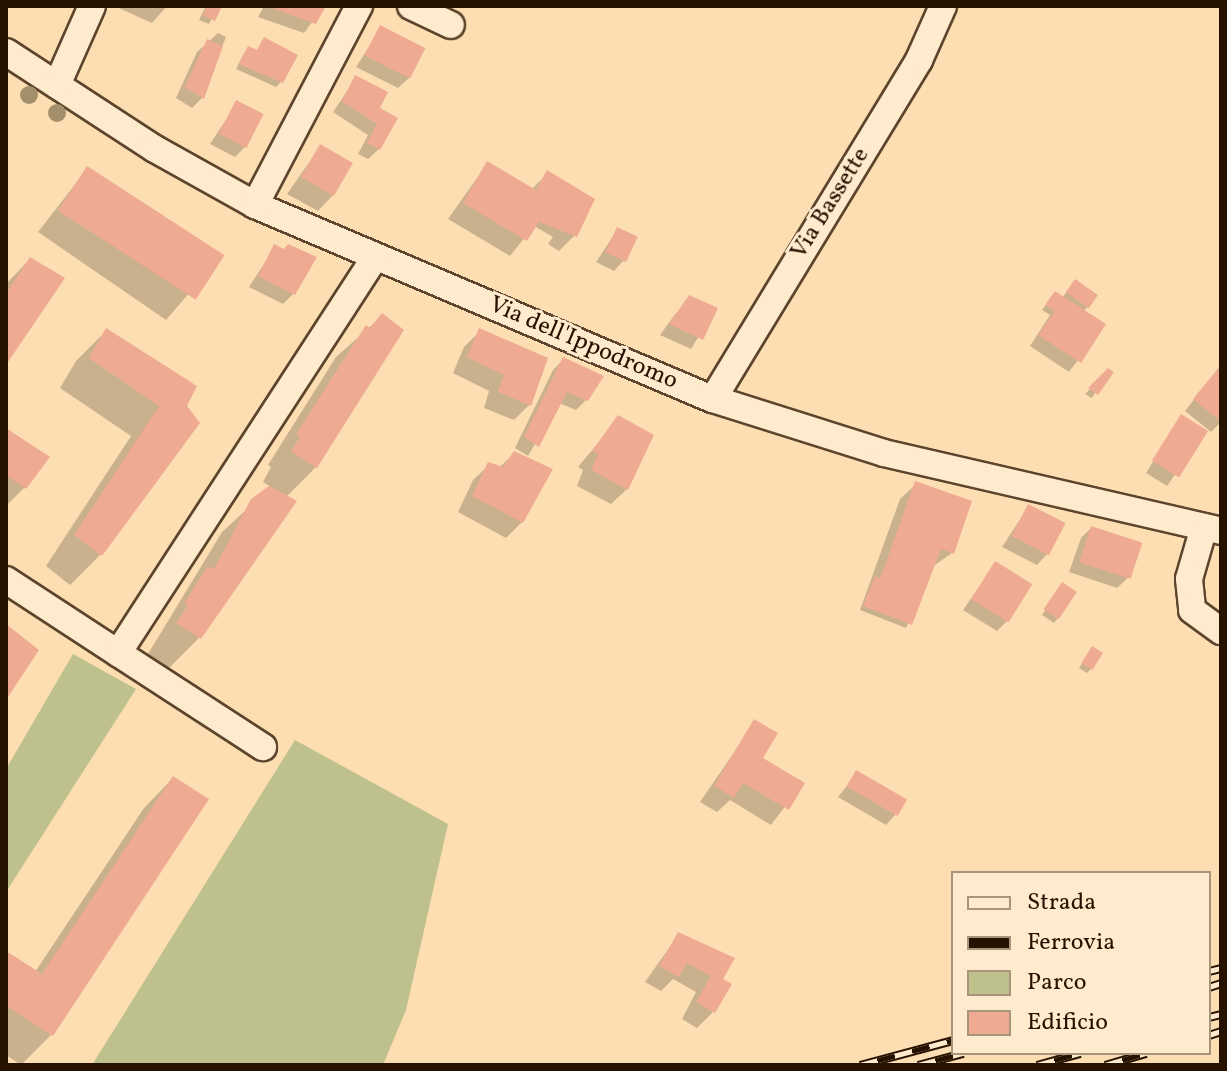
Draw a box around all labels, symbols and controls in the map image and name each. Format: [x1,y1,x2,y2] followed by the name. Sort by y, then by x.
[785,143,877,265] street label: Via Bassette
[484,291,682,397] street label: Via dell'Ippodromo
[951,871,1211,1055] legend
[1027,886,1096,920] text: Strada
[1027,926,1115,960] text: Ferrovia
[1027,966,1086,1000] text: Parco
[1027,1006,1108,1040] text: Edificio

